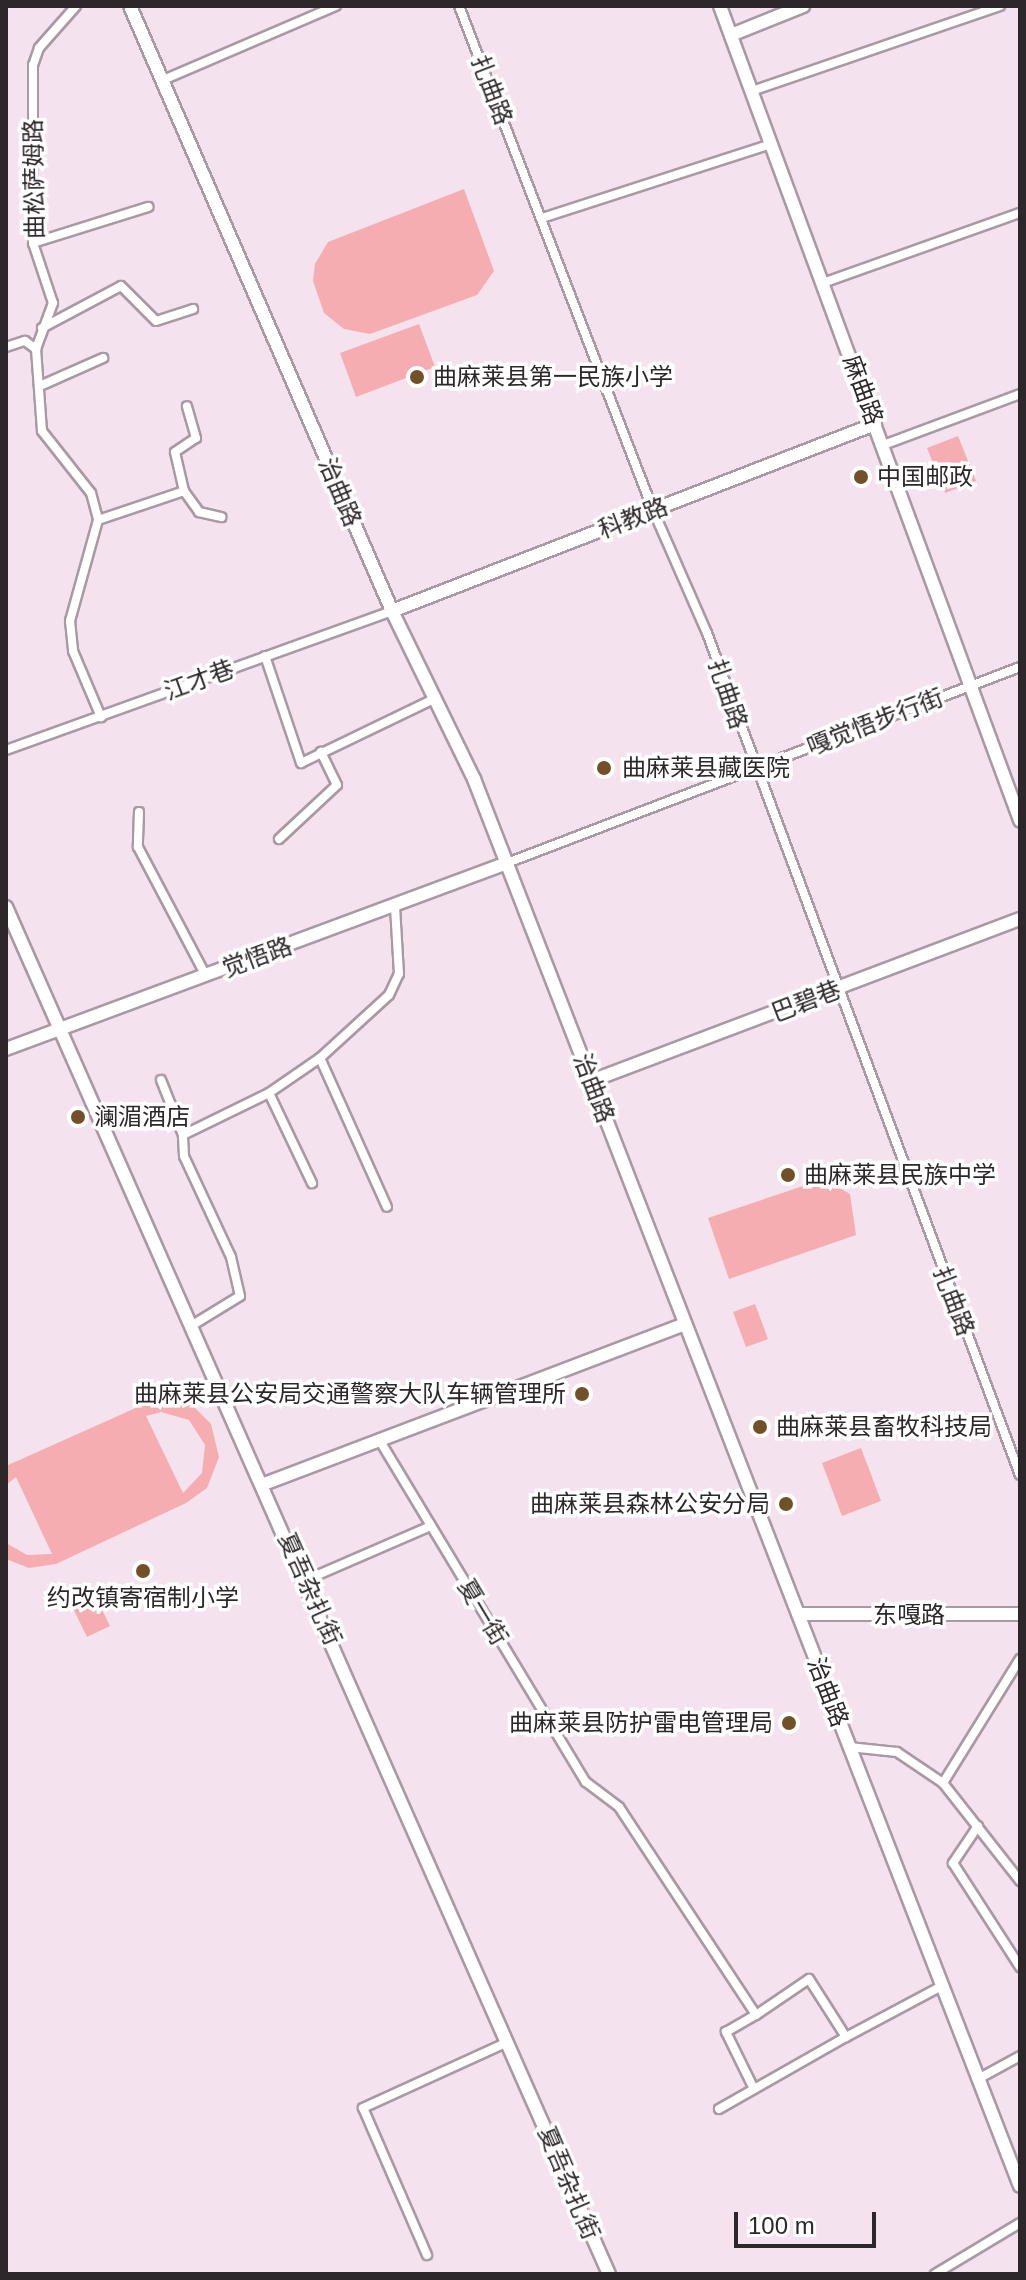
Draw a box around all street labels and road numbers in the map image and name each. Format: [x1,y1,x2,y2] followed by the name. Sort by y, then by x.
[466,51,518,129] street label: 扎曲路
[19,119,49,239] street label: 曲松萨姆路
[837,351,889,429] street label: 麻曲路
[313,453,367,531] street label: 治曲路
[594,492,672,544] street label: 科教路
[160,654,238,706] street label: 江才巷
[703,655,753,733] street label: 扎曲路
[803,683,947,761] street label: 嘎觉悟步行街
[218,931,296,983] street label: 觉悟路
[767,975,845,1027] street label: 巴碧巷
[568,1049,620,1127] street label: 治曲路
[928,1262,980,1340] street label: 扎曲路
[272,1528,348,1650] street label: 夏吾杂扎街
[452,1574,514,1650] street label: 夏一街
[873,1601,945,1629] street label: 东嘎路
[802,1653,854,1731] street label: 治曲路
[532,2122,606,2244] street label: 夏吾杂扎街

